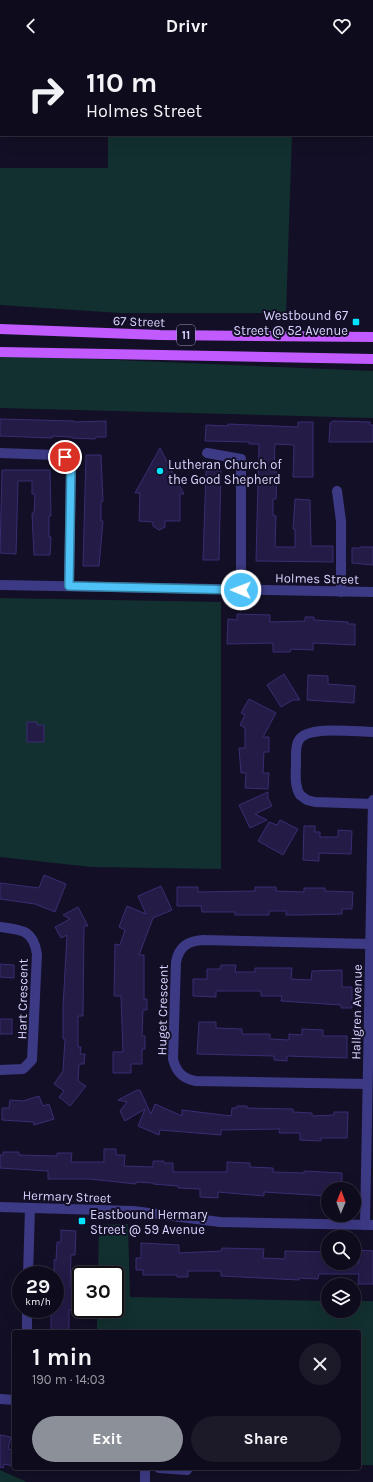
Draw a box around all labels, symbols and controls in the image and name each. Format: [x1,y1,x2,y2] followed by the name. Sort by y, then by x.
[20,15,42,37] icon: back
[166,15,207,37] text: Drivr
[331,15,353,37] icon: heart
[86,66,157,99] text: 110 m
[20,68,72,120] icon: right
[86,100,202,122] text: Holmes Street
[233,308,348,338] place label: Westbound 67 Street @ 52 Avenue
[113,313,165,330] street label: 67 Street
[351,317,361,327] marker: Westbound 67 Street @ 52 Avenue
[177,325,195,345] road number: 11
[48,440,82,474] pin
[54,446,76,468] icon: arrive
[168,457,282,487] place label: Lutheran Church of the Good Shepherd
[155,466,165,476] marker: Lutheran Church of the Good Shepherd
[220,569,262,611] position arrow
[275,570,359,587] street label: Holmes Street
[14,958,31,1040] street label: Hart Crescent
[154,964,171,1056] street label: Huget Crescent
[348,964,365,1060] street label: Hallgren Avenue
[321,1182,361,1222] north arrow
[321,1182,361,1318] map controls
[22,1187,112,1206] street label: Hermary Street
[90,1207,208,1237] place label: Eastbound Hermary Street @ 59 Avenue
[77,1216,87,1226] marker: Eastbound Hermary Street @ 59 Avenue
[321,1230,361,1270] button: search
[72,1266,124,1318] speed limit sign: 30
[26,1275,50,1298] text: 29
[321,1278,361,1318] button: layers
[25,1296,51,1308] text: km/h
[32,1343,92,1371] text: 1 min
[299,1343,341,1385] button: close
[32,1372,105,1387] text: 190 m · 14:03
[32,1416,183,1462] button: Exit
[191,1416,341,1462] button: Share

